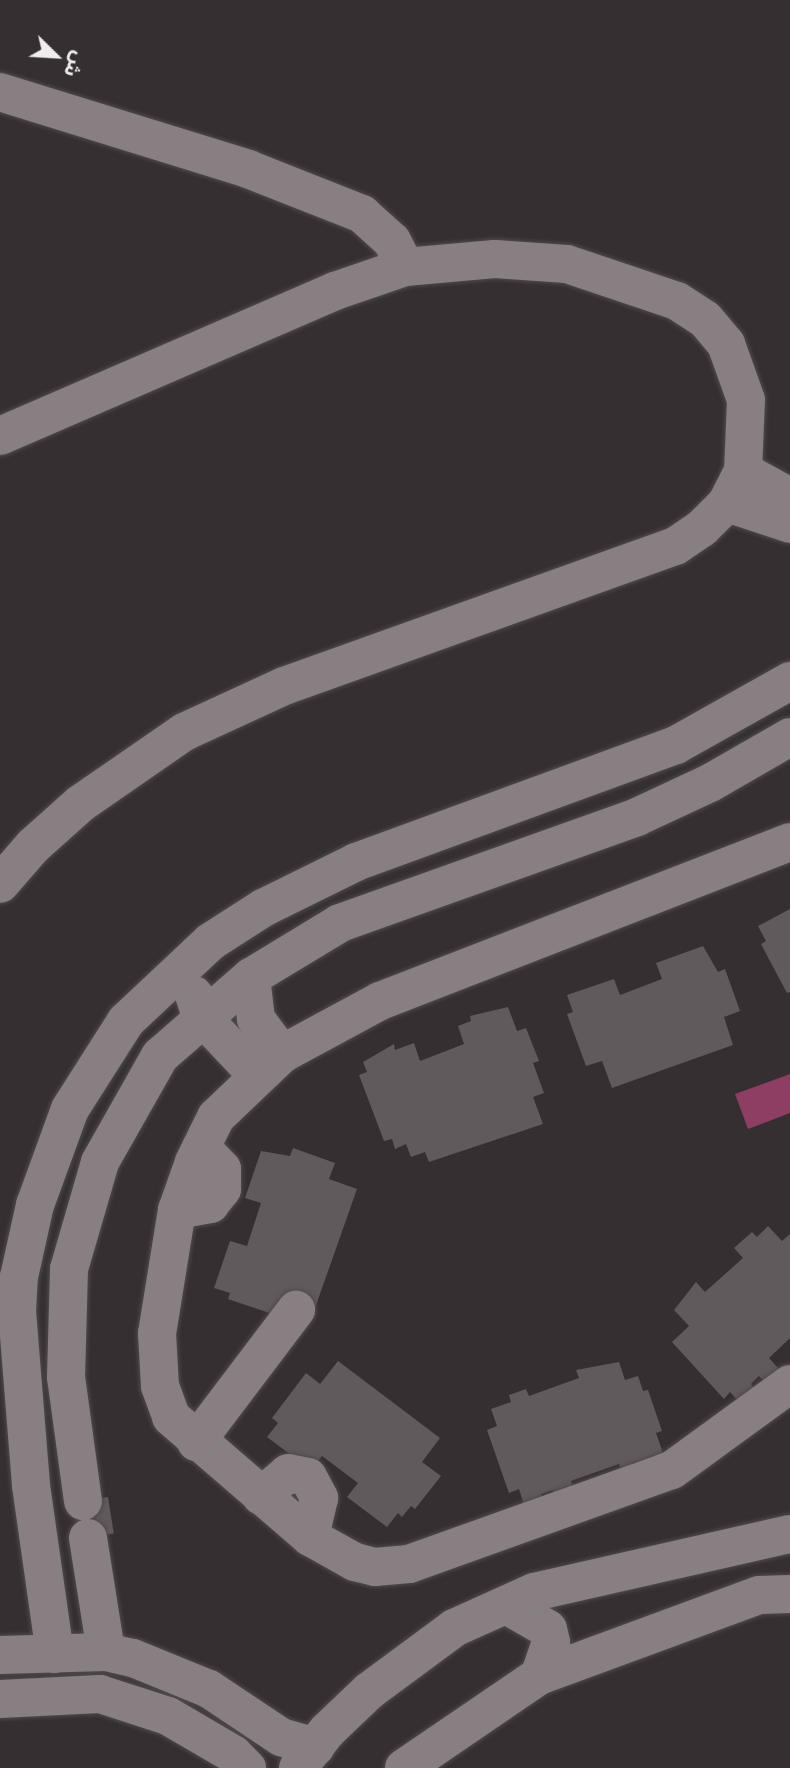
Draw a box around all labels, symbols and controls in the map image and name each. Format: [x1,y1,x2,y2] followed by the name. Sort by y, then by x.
[21,21,91,91] north arrow
[58,47,92,82] text: ش

